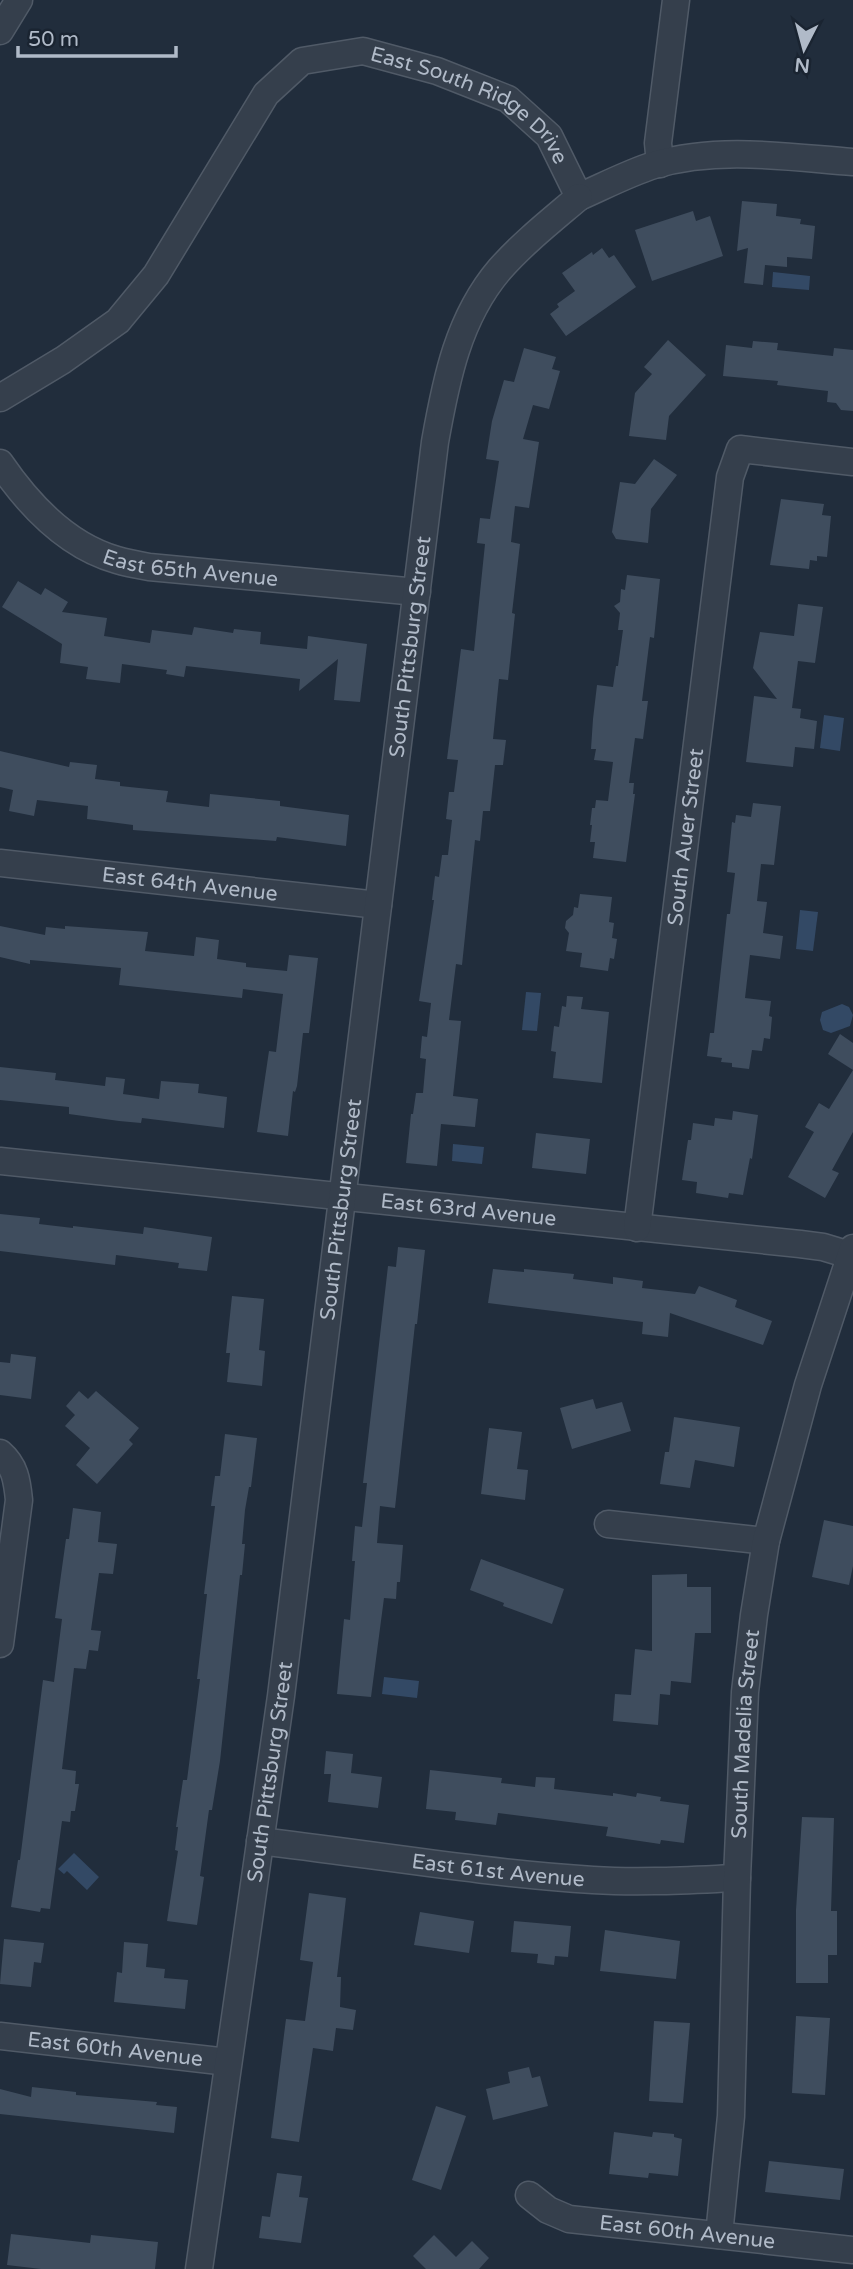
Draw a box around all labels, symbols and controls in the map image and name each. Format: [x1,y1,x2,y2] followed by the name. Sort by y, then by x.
[18,14,175,58] scale bar
[769,14,839,84] north arrow
[28,27,79,52] text: 50 m
[368,42,573,168] street label: East South Ridge Drive
[794,53,811,77] text: N
[384,535,436,759] street label: South Pittsburg Street
[99,544,279,592] street label: East 65th Avenue
[663,747,709,927] street label: South Auer Street
[101,862,279,907] street label: East 64th Avenue
[315,1097,367,1322] street label: South Pittsburg Street
[379,1189,558,1232] street label: East 63rd Avenue
[727,1628,765,1839] street label: South Madelia Street
[242,1660,298,1884] street label: South Pittsburg Street
[410,1849,586,1892] street label: East 61st Avenue
[26,2027,204,2072] street label: East 60th Avenue
[598,2210,776,2254] street label: East 60th Avenue

